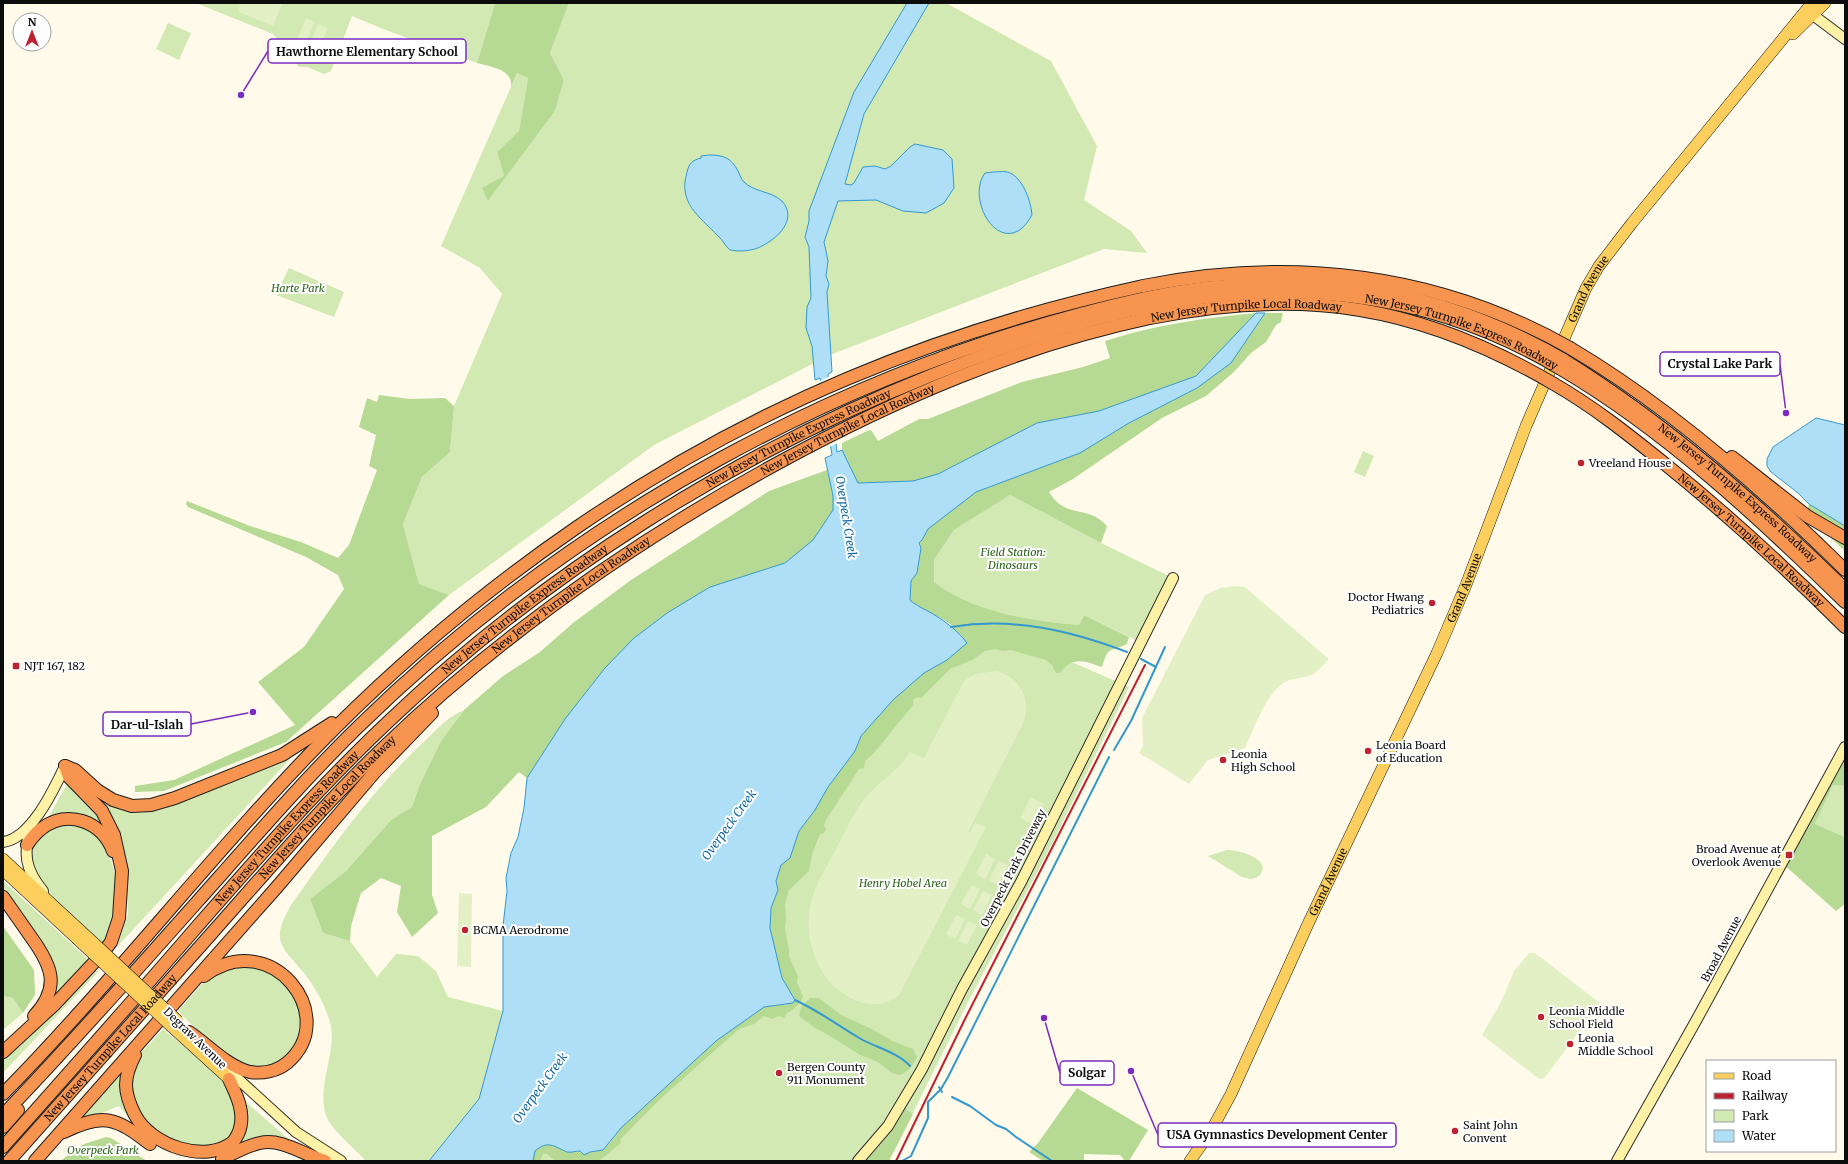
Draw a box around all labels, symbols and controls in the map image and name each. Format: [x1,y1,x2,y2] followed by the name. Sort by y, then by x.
[12,12,52,52] north arrow
[28,15,37,29] text: N
[268,39,466,63] callout: Hawthorne Elementary School
[276,44,458,59] text: Hawthorne Elementary School
[1565,252,1612,324] street label: Grand Avenue
[270,281,325,295] park label: Harte Park
[1364,291,1561,373] street label: New Jersey Turnpike Express Roadway
[1150,297,1343,325] street label: New Jersey Turnpike Local Roadway
[1660,352,1780,376] callout: Crystal Lake Park
[1668,356,1772,371] text: Crystal Lake Park
[758,381,937,478] street label: New Jersey Turnpike Local Roadway
[704,386,894,490] street label: New Jersey Turnpike Express Roadway
[1655,421,1820,566] street label: New Jersey Turnpike Express Roadway
[1588,456,1671,470] place label: Vreeland House
[1576,458,1586,468] marker: Vreeland House
[1675,471,1828,610] street label: New Jersey Turnpike Local Roadway
[833,475,861,560] water label: Overpeck Creek
[489,533,653,657] street label: New Jersey Turnpike Local Roadway
[439,541,611,677] street label: New Jersey Turnpike Express Roadway
[980,545,1046,572] park label: Field Station: Dinosaurs
[1444,551,1484,625] street label: Grand Avenue
[1348,590,1424,617] place label: Doctor Hwang Pediatrics
[1427,598,1437,608] marker: Doctor Hwang Pediatrics
[24,659,85,673] place label: NJT 167, 182
[11,661,21,671] marker: NJT 167, 182
[103,712,191,736] callout: Dar-ul-Islah
[111,717,183,732] text: Dar-ul-Islah
[256,732,399,882] street label: New Jersey Turnpike Local Roadway
[1376,738,1446,765] place label: Leonia Board of Education
[1363,746,1373,756] marker: Leonia Board of Education
[212,747,362,908] street label: New Jersey Turnpike Express Roadway
[1231,747,1296,774] place label: Leonia High School
[1218,755,1228,765] marker: Leonia High School
[698,786,759,863] water label: Overpeck Creek
[977,806,1049,929] street label: Overpeck Park Driveway
[1692,842,1782,869] place label: Broad Avenue at Overlook Avenue
[1306,845,1350,918] street label: Grand Avenue
[1784,850,1794,860] marker: Broad Avenue at Overlook Avenue
[858,876,947,890] park label: Henry Hobel Area
[1698,914,1744,984] street label: Broad Avenue
[473,923,569,937] place label: BCMA Aerodrome
[460,925,470,935] marker: BCMA Aerodrome
[41,971,180,1124] street label: New Jersey Turnpike Local Roadway
[161,1004,230,1072] street label: Degraw Avenue
[1549,1004,1625,1031] place label: Leonia Middle School Field
[1536,1012,1546,1022] marker: Leonia Middle School Field
[1578,1031,1654,1058] place label: Leonia Middle School
[1565,1039,1575,1049] marker: Leonia Middle School
[509,1049,570,1126] water label: Overpeck Creek
[787,1060,866,1087] place label: Bergen County 911 Monument
[1706,1060,1836,1152] legend
[1060,1061,1114,1085] callout: Solgar
[1068,1065,1106,1080] text: Solgar
[774,1068,784,1078] marker: Bergen County 911 Monument
[1742,1068,1771,1083] text: Road
[1742,1088,1788,1103] text: Railway
[1742,1108,1769,1123] text: Park
[1463,1118,1519,1145] place label: Saint John Convent
[1158,1123,1396,1147] callout: USA Gymnastics Development Center
[1450,1126,1460,1136] marker: Saint John Convent
[1166,1127,1388,1142] text: USA Gymnastics Development Center
[1741,1128,1777,1143] text: Water
[67,1143,139,1157] park label: Overpeck Park

